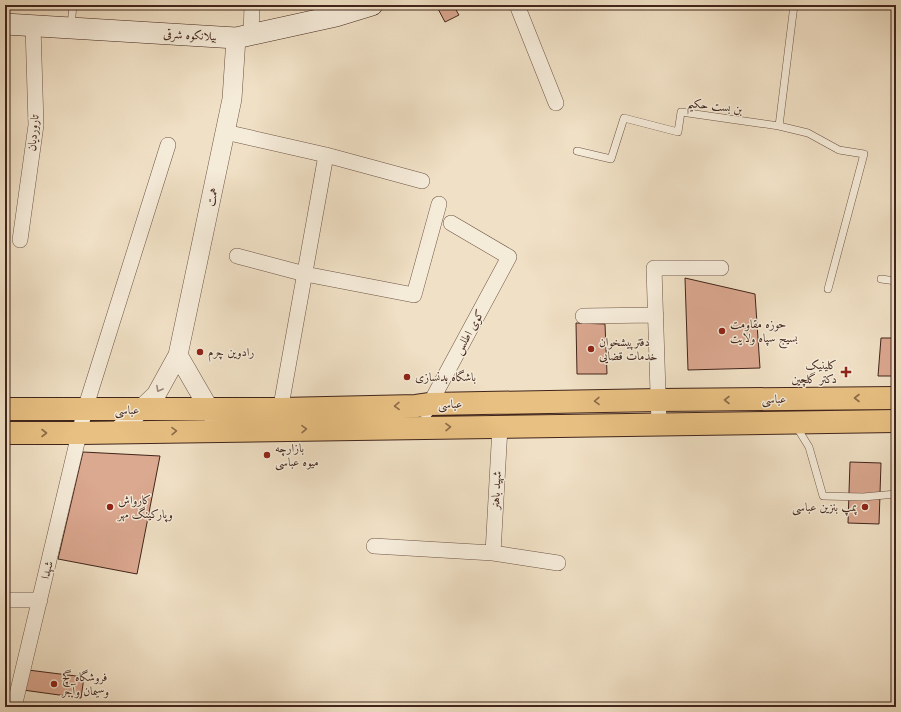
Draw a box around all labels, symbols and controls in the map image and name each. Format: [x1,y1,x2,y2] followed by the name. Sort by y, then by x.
[163,26,217,44] street label: بیلانکوه شرقی
[686,95,744,121] street label: بن بست حکیم
[23,113,43,152] street label: تاروردیان
[202,186,221,208] street label: همت
[450,307,489,358] street label: کوی اطلس
[730,316,798,349] place label: حوزه مقاومت بسیج سپاه ولایت
[717,326,727,336] marker: حوزه مقاومت بسیج سپاه ولایت
[599,334,657,364] place label: دفترپیشخوان خدمات قضایی
[208,344,254,363] place label: رادوین چرم
[586,344,596,354] marker: دفترپیشخوان خدمات قضایی
[195,347,205,357] marker: رادوین چرم
[791,357,837,387] place label: کلینیک دکتر گلچین
[840,366,852,378] marker: کلینیک دکتر گلچین
[415,369,476,384] place label: باشگاه بدنسازی
[402,372,412,382] marker: باشگاه بدنسازی
[156,384,163,392] one-way arrow
[762,391,786,408] street label: عباسى
[854,394,860,403] one-way arrow
[724,395,730,404] one-way arrow
[438,396,463,413] street label: عباسى
[594,397,600,405] one-way arrow
[115,402,139,419] street label: عباسى
[394,402,400,410] one-way arrow
[445,423,451,432] one-way arrow
[301,425,307,434] one-way arrow
[171,427,177,436] one-way arrow
[41,429,47,437] one-way arrow
[275,440,319,471] place label: بازارچه میوه عباسی
[262,450,272,460] marker: بازارچه میوه عباسی
[487,470,505,512] street label: شهید باهنر
[116,492,173,523] place label: کارواش وپارکینگ مهر
[792,499,858,516] place label: پمپ بنزین عباسی
[105,502,115,512] marker: کارواش وپارکینگ مهر
[860,502,870,512] marker: پمپ بنزین عباسی
[37,559,57,581] street label: شهدا
[60,669,109,699] place label: فروشگاه گچ وسیمان وآجر
[49,679,59,689] marker: فروشگاه گچ وسیمان وآجر

